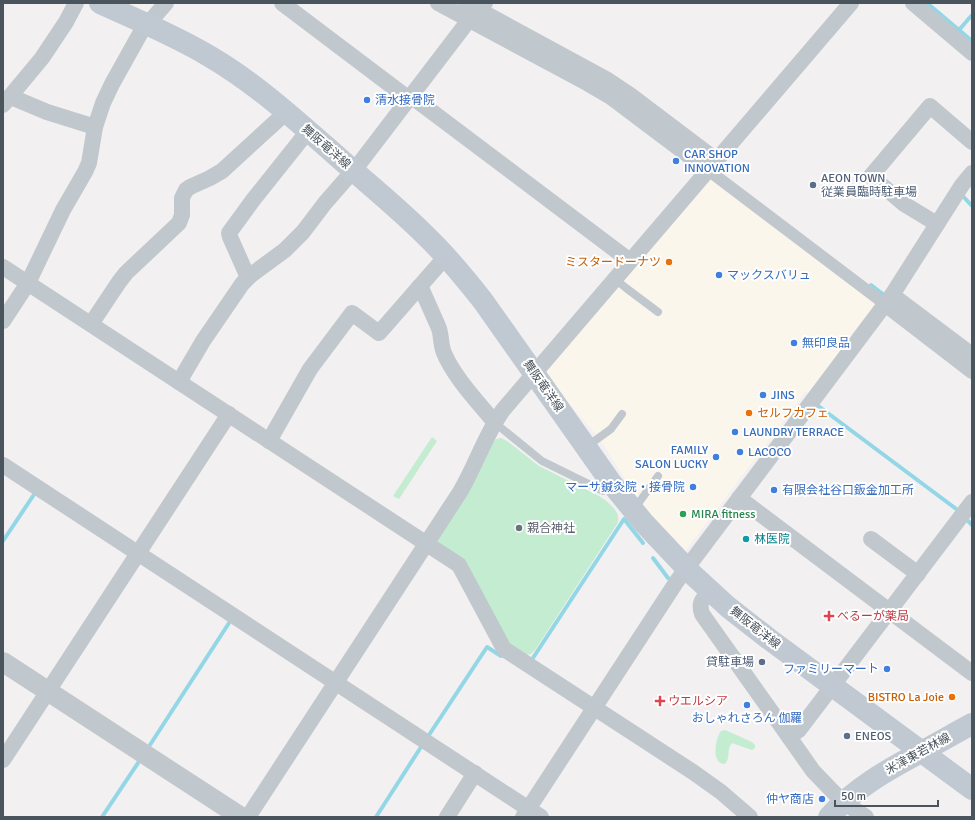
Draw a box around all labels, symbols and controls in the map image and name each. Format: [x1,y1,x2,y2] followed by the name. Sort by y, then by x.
[375,93,435,108] place label: 清水接骨院
[362,95,372,105] marker: 清水接骨院
[298,122,354,172] street label: 舞阪竜洋線
[684,147,750,176] place label: CAR SHOP INNOVATION
[671,156,681,166] marker: CAR SHOP INNOVATION
[821,171,917,200] place label: AEON TOWN 従業員臨時駐車場
[808,180,818,190] marker: AEON TOWN 従業員臨時駐車場
[565,255,661,270] place label: ミスタードーナツ
[664,257,674,267] marker: ミスタードーナツ
[727,268,811,283] place label: マックスバリュ
[714,270,724,280] marker: マックスバリュ
[802,336,850,351] place label: 無印良品
[789,338,799,348] marker: 無印良品
[520,357,566,415] street label: 舞阪竜洋線
[771,388,795,403] place label: JINS
[758,390,768,400] marker: JINS
[757,406,829,421] place label: セルフカフェ
[744,408,754,418] marker: セルフカフェ
[743,425,844,440] place label: LAUNDRY TERRACE
[730,427,740,437] marker: LAUNDRY TERRACE
[635,443,708,472] place label: FAMILY SALON LUCKY
[748,445,792,460] place label: LACOCO
[735,447,745,457] marker: LACOCO
[711,452,721,462] marker: FAMILY SALON LUCKY
[565,480,685,495] place label: マーサ鍼灸院・接骨院
[688,482,698,492] marker: マーサ鍼灸院・接骨院
[782,483,914,498] place label: 有限会社谷口鈑金加工所
[769,485,779,495] marker: 有限会社谷口鈑金加工所
[691,507,756,522] place label: MIRA fitness
[678,509,688,519] marker: MIRA fitness
[527,521,575,536] place label: 親合神社
[514,523,524,533] marker: 親合神社
[754,532,790,547] place label: 林医院
[741,534,751,544] marker: 林医院
[727,604,783,652] street label: 舞阪竜洋線
[837,609,909,624] place label: べるーが薬局
[824,611,834,621] marker: べるーが薬局
[706,655,754,670] place label: 貸駐車場
[757,657,767,667] marker: 貸駐車場
[783,662,879,677] place label: ファミリーマート
[882,664,892,674] marker: ファミリーマート
[868,690,944,705] place label: BISTRO La Joie
[947,692,957,702] marker: BISTRO La Joie
[668,694,728,709] place label: ウエルシア
[655,696,665,706] marker: ウエルシア
[742,700,752,710] marker: おしゃれさろん 伽羅
[692,711,802,726] place label: おしゃれさろん 伽羅
[855,729,892,744] place label: ENEOS
[883,730,953,778] street label: 米津東若林線
[842,731,852,741] marker: ENEOS
[835,782,938,808] scale bar
[841,789,866,804] text: 50 m
[766,792,814,807] place label: 仲ヤ商店
[817,794,827,804] marker: 仲ヤ商店

